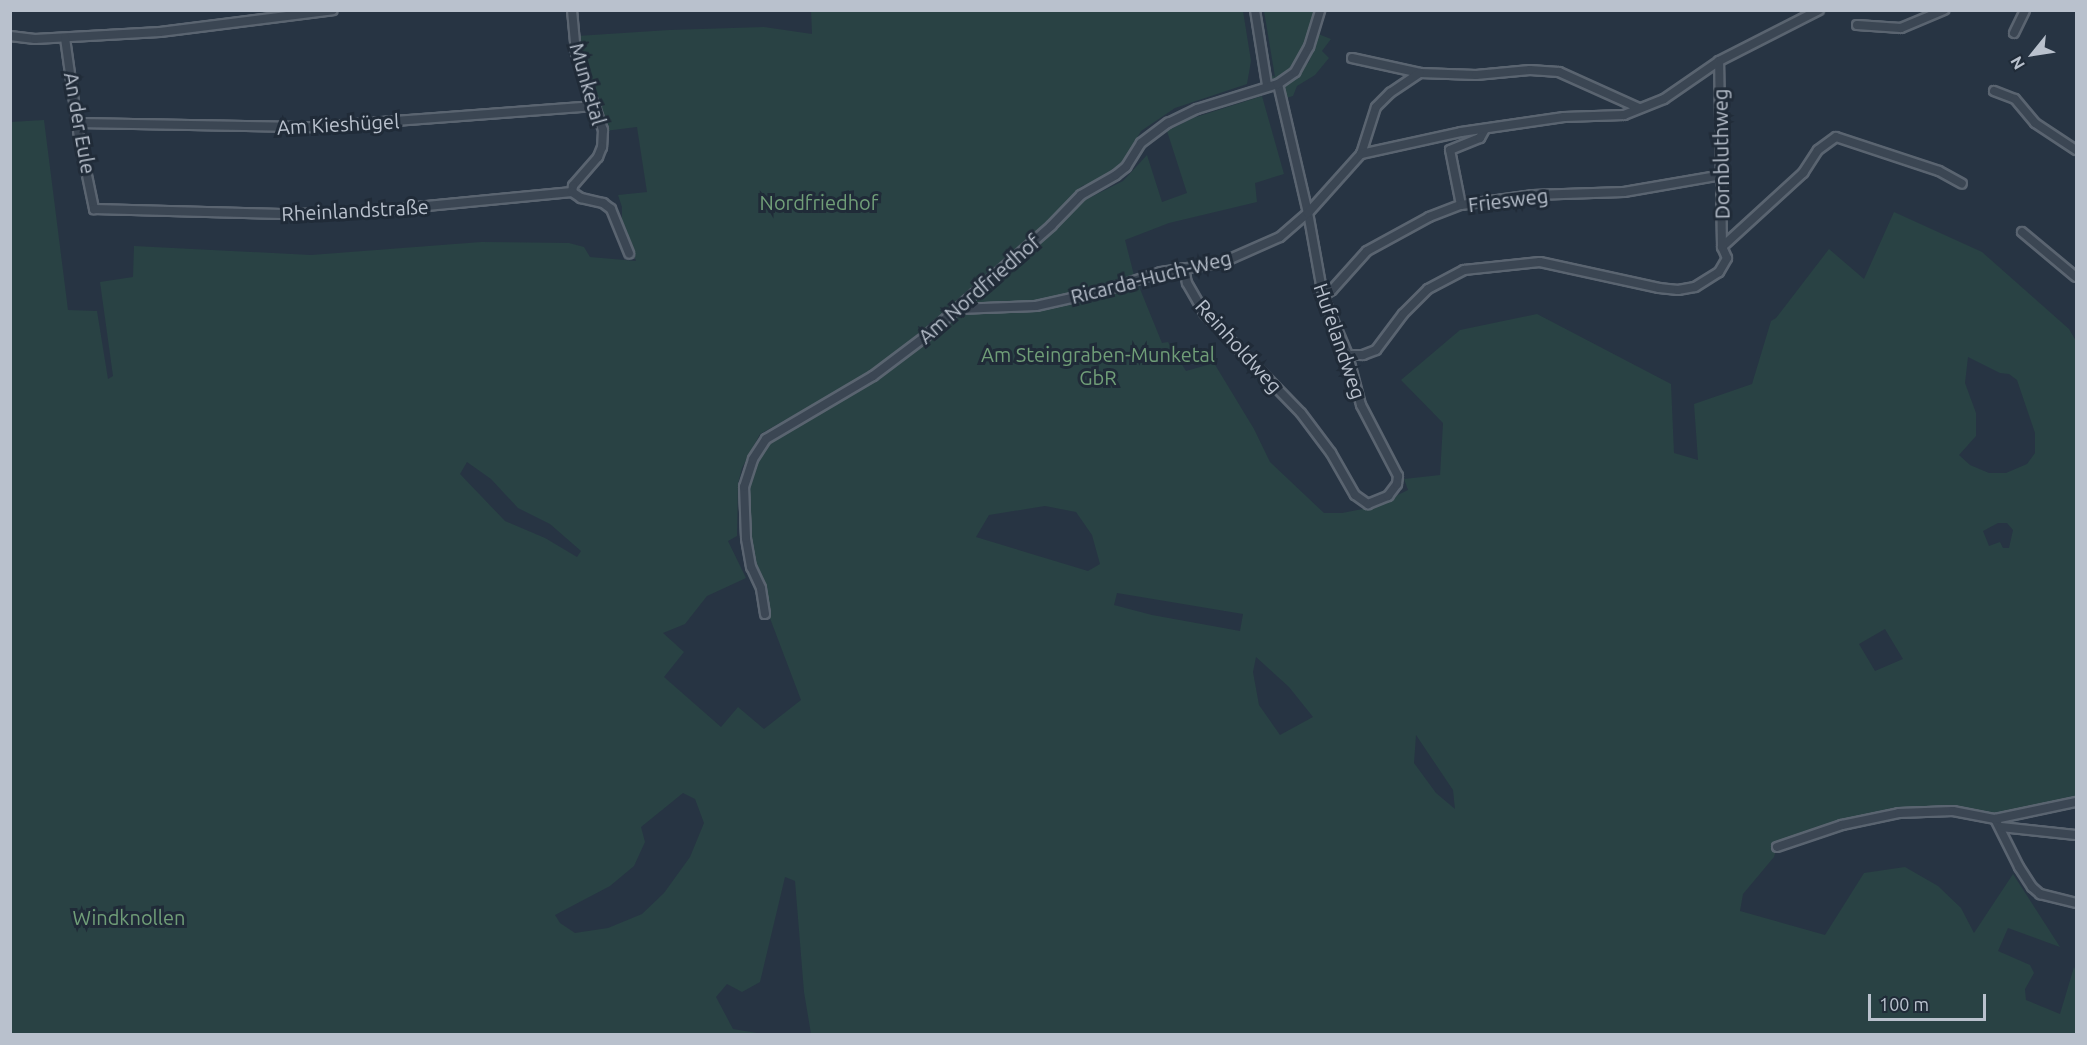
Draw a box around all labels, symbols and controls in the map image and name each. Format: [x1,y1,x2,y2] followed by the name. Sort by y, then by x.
[2003,24,2063,84] north arrow
[565,40,611,128] street label: Munketal
[2007,53,2028,73] text: N
[59,70,101,176] street label: An der Eule
[1708,89,1734,219] street label: Dornbluthweg
[276,109,400,139] street label: Am Kieshügel
[1467,183,1549,217] street label: Friesweg
[760,190,878,214] park label: Nordfriedhof
[281,194,429,226] street label: Rheinlandstraße
[913,230,1045,348] street label: Am Nordfriedhof
[1068,245,1234,309] street label: Ricarda-Huch-Weg
[1309,280,1371,402] street label: Hufelandweg
[1191,294,1287,398] street label: Reinholdweg
[981,342,1215,389] park label: Am Steingraben-Munketal GbR
[72,905,186,929] park label: Windknollen
[1871,982,1990,1020] scale bar
[1879,994,1929,1014] text: 100 m

